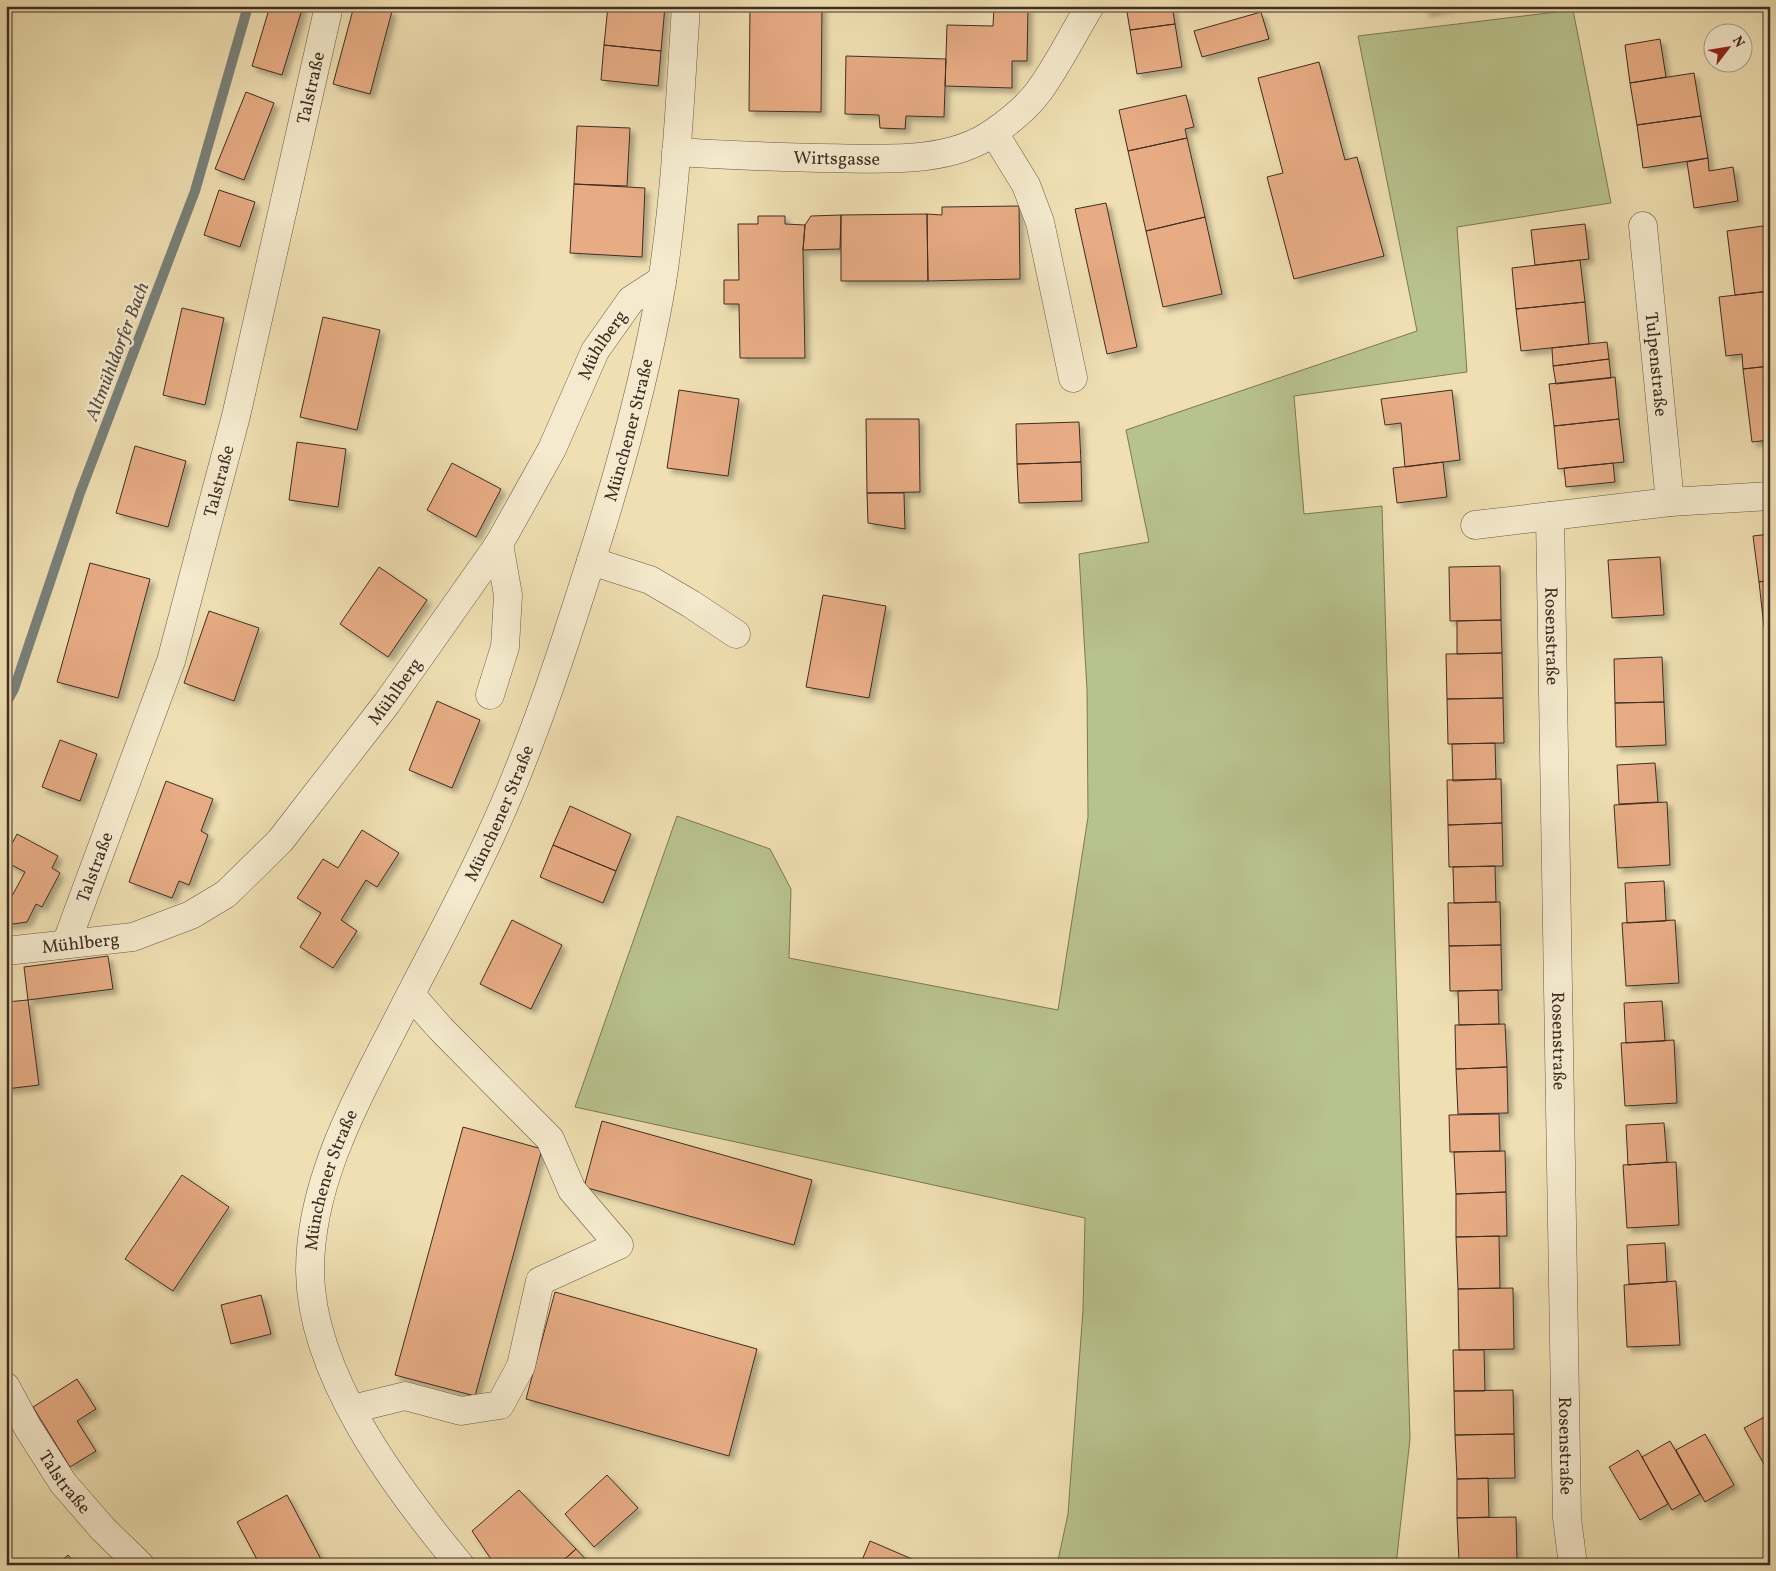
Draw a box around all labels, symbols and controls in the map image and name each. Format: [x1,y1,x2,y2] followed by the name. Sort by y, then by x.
[1704,22,1754,72] north arrow
[1727,33,1749,51] text: N
[292,49,332,127] street label: Talstraße
[793,146,880,173] street label: Wirtsgasse
[79,279,156,426] water label: Altmühldorfer Bach
[573,306,634,384] street label: Mühlberg
[1638,311,1673,418] street label: Tulpenstraße
[599,357,661,505] street label: Münchener Straße
[199,443,242,520] street label: Talstraße
[1537,587,1564,685] street label: Rosenstraße
[363,653,429,731] street label: Mühlberg
[459,742,541,886] street label: Münchener Straße
[71,829,120,907] street label: Talstraße
[41,928,121,961] street label: Mühlberg
[1544,992,1571,1090] street label: Rosenstraße
[300,1106,365,1252] street label: Münchener Straße
[1551,1396,1578,1495] street label: Rosenstraße
[32,1446,96,1520] street label: Talstraße

